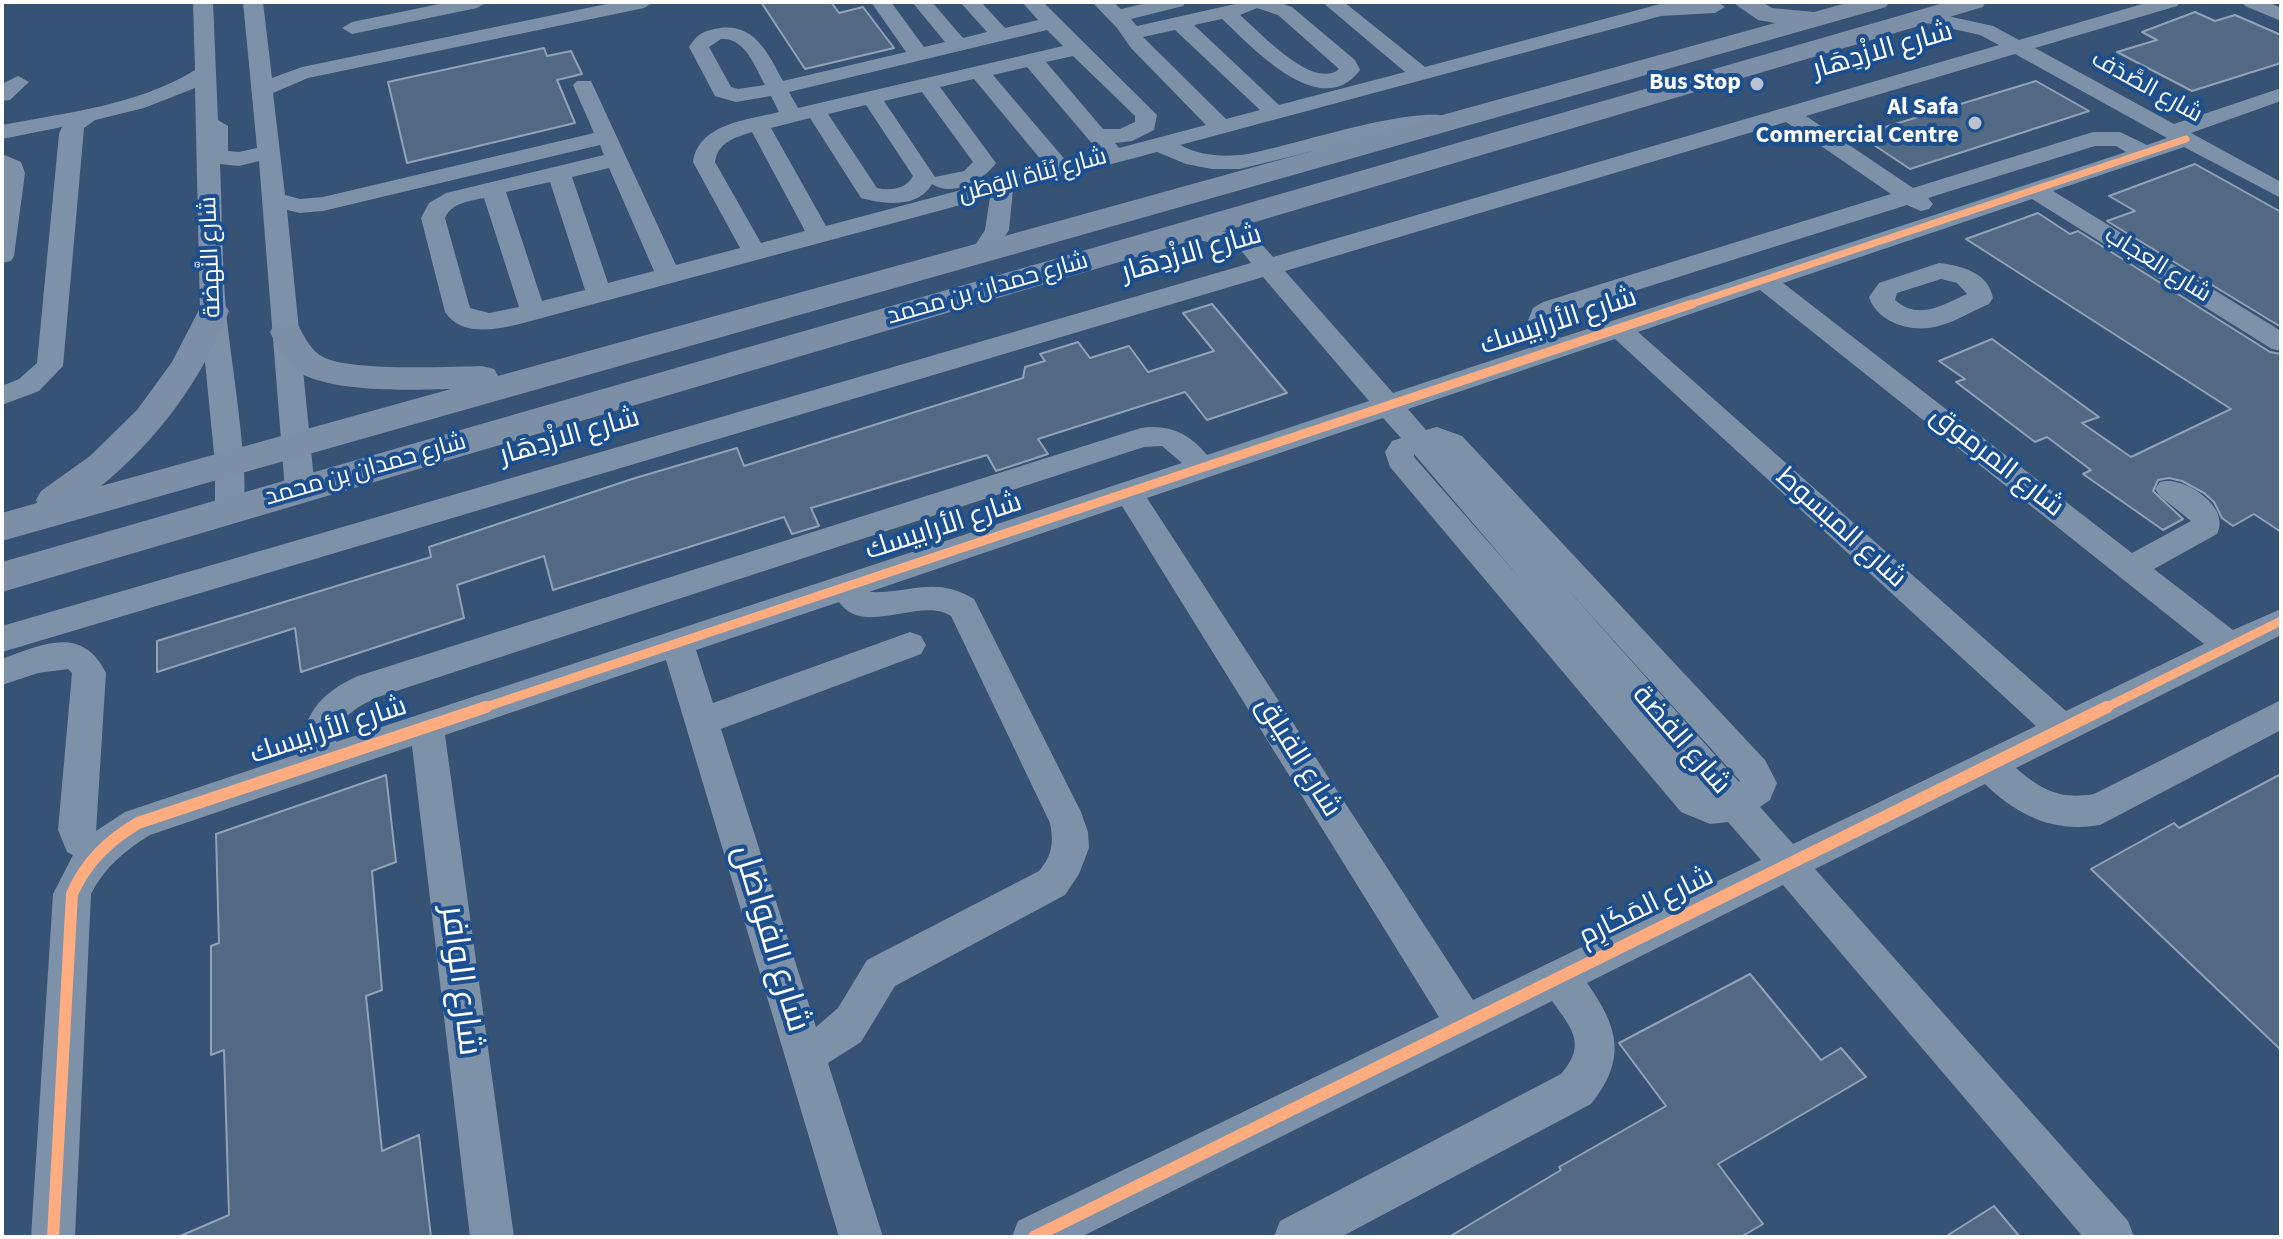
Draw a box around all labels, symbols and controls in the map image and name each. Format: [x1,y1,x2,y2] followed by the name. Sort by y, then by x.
[1809,16,1957,88] street label: شارع الازْدِهَار
[2085,46,2207,130] street label: شارع الصَّدَف
[1649,70,1741,98] place label: Bus Stop
[1748,75,1766,93] marker: Bus Stop
[1756,95,1959,151] place label: Al Safa Commercial Centre
[1966,114,1984,132] marker: Al Safa Commercial Centre
[956,143,1110,211] street label: شارع بُنَاة الوَطَن
[195,196,229,318] street label: شارع النَّهضة
[1118,219,1266,291] street label: شارع الازْدِهَار
[2098,222,2216,310] street label: شارع العجاب
[884,248,1092,332] street label: شارع حمدان بن محمد
[1476,282,1642,364] street label: شارع الأرابيسك
[1922,400,2070,526] street label: شارع المرموق
[496,402,644,474] street label: شارع الازْدِهَار
[262,429,470,513] street label: شارع حمدان بن محمد
[1768,462,1912,596] street label: شارع المبسوط
[861,487,1027,569] street label: شارع الأرابيسك
[1624,680,1736,802] street label: شارع الفضة
[246,691,412,773] street label: شارع الأرابيسك
[1247,692,1347,824] street label: شارع الفيلق
[721,841,817,1037] street label: شارع الفواضل
[1574,861,1720,955] street label: شارع المَكَارِم
[430,904,488,1058] street label: شارع الوافر

